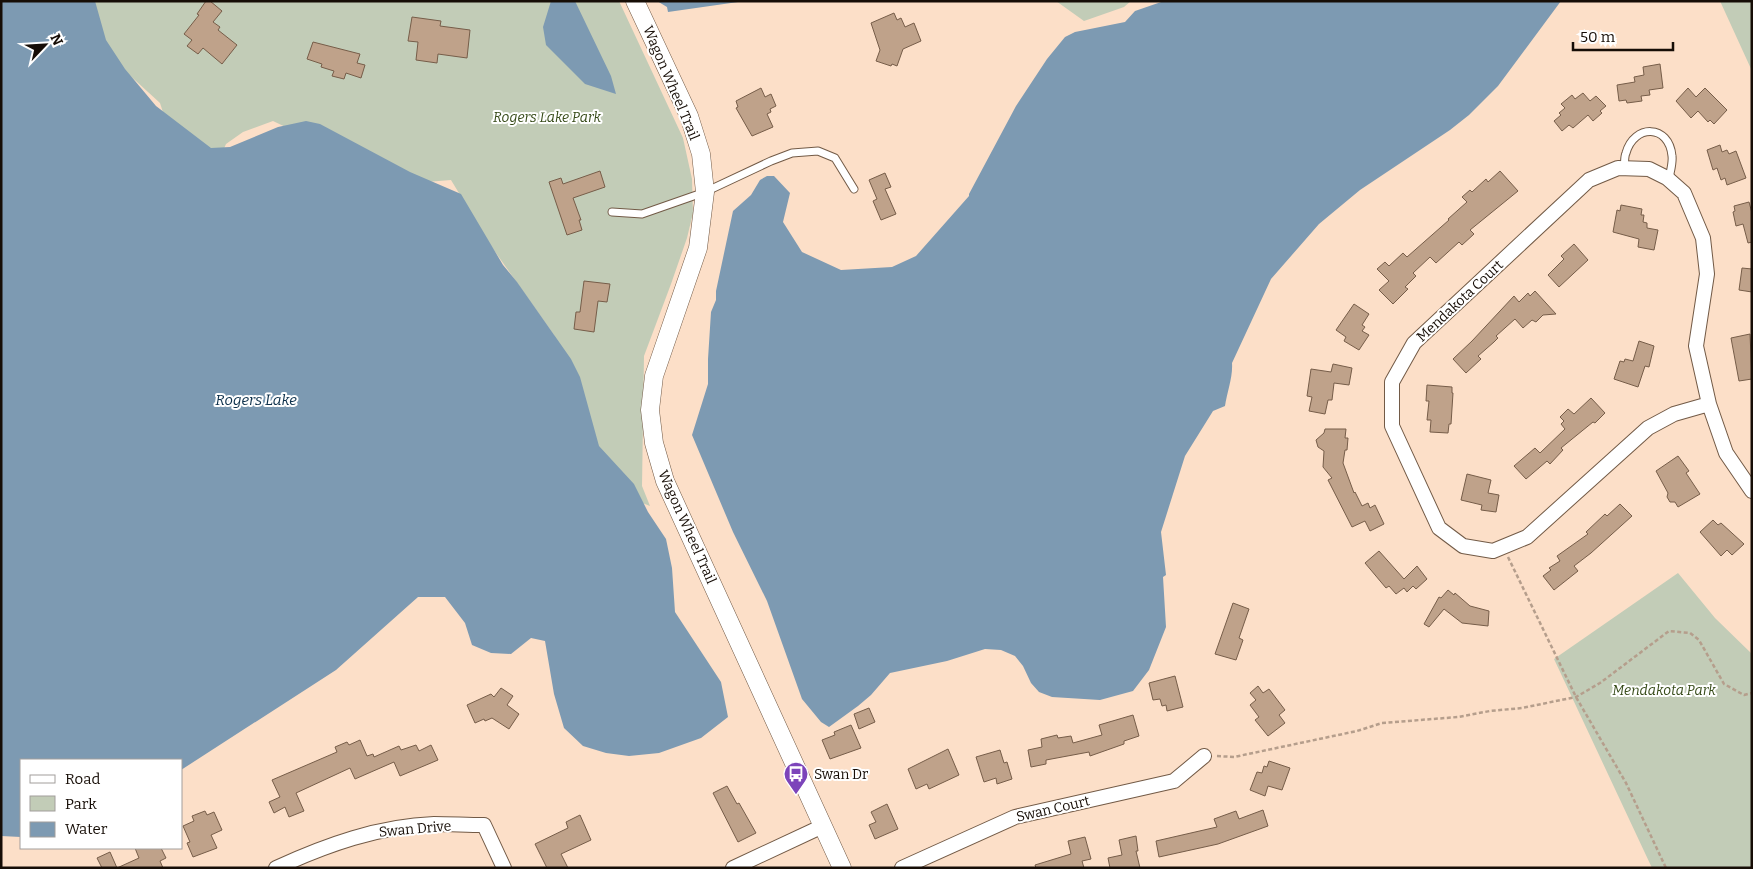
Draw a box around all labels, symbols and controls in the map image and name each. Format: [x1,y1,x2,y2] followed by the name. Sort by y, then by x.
[20,20,70,70] north arrow
[1573,20,1673,52] scale bar
[639,23,703,143] street label: Wagon Wheel Trail
[1580,28,1616,46] text: 50 m
[46,31,66,48] text: N
[493,109,601,126] park label: Rogers Lake Park
[1413,257,1507,345] street label: Mendakota Court
[215,391,297,409] water label: Rogers Lake
[654,468,720,586] street label: Wagon Wheel Trail
[1612,682,1716,699] park label: Mendakota Park
[20,759,182,849] legend
[783,761,809,795] bus stop icon: Swan Dr
[814,766,868,783] place label: Swan Dr
[65,770,100,788] text: Road
[1015,792,1091,826] street label: Swan Court
[65,795,97,813] text: Park
[378,817,452,841] street label: Swan Drive
[65,820,108,838] text: Water

